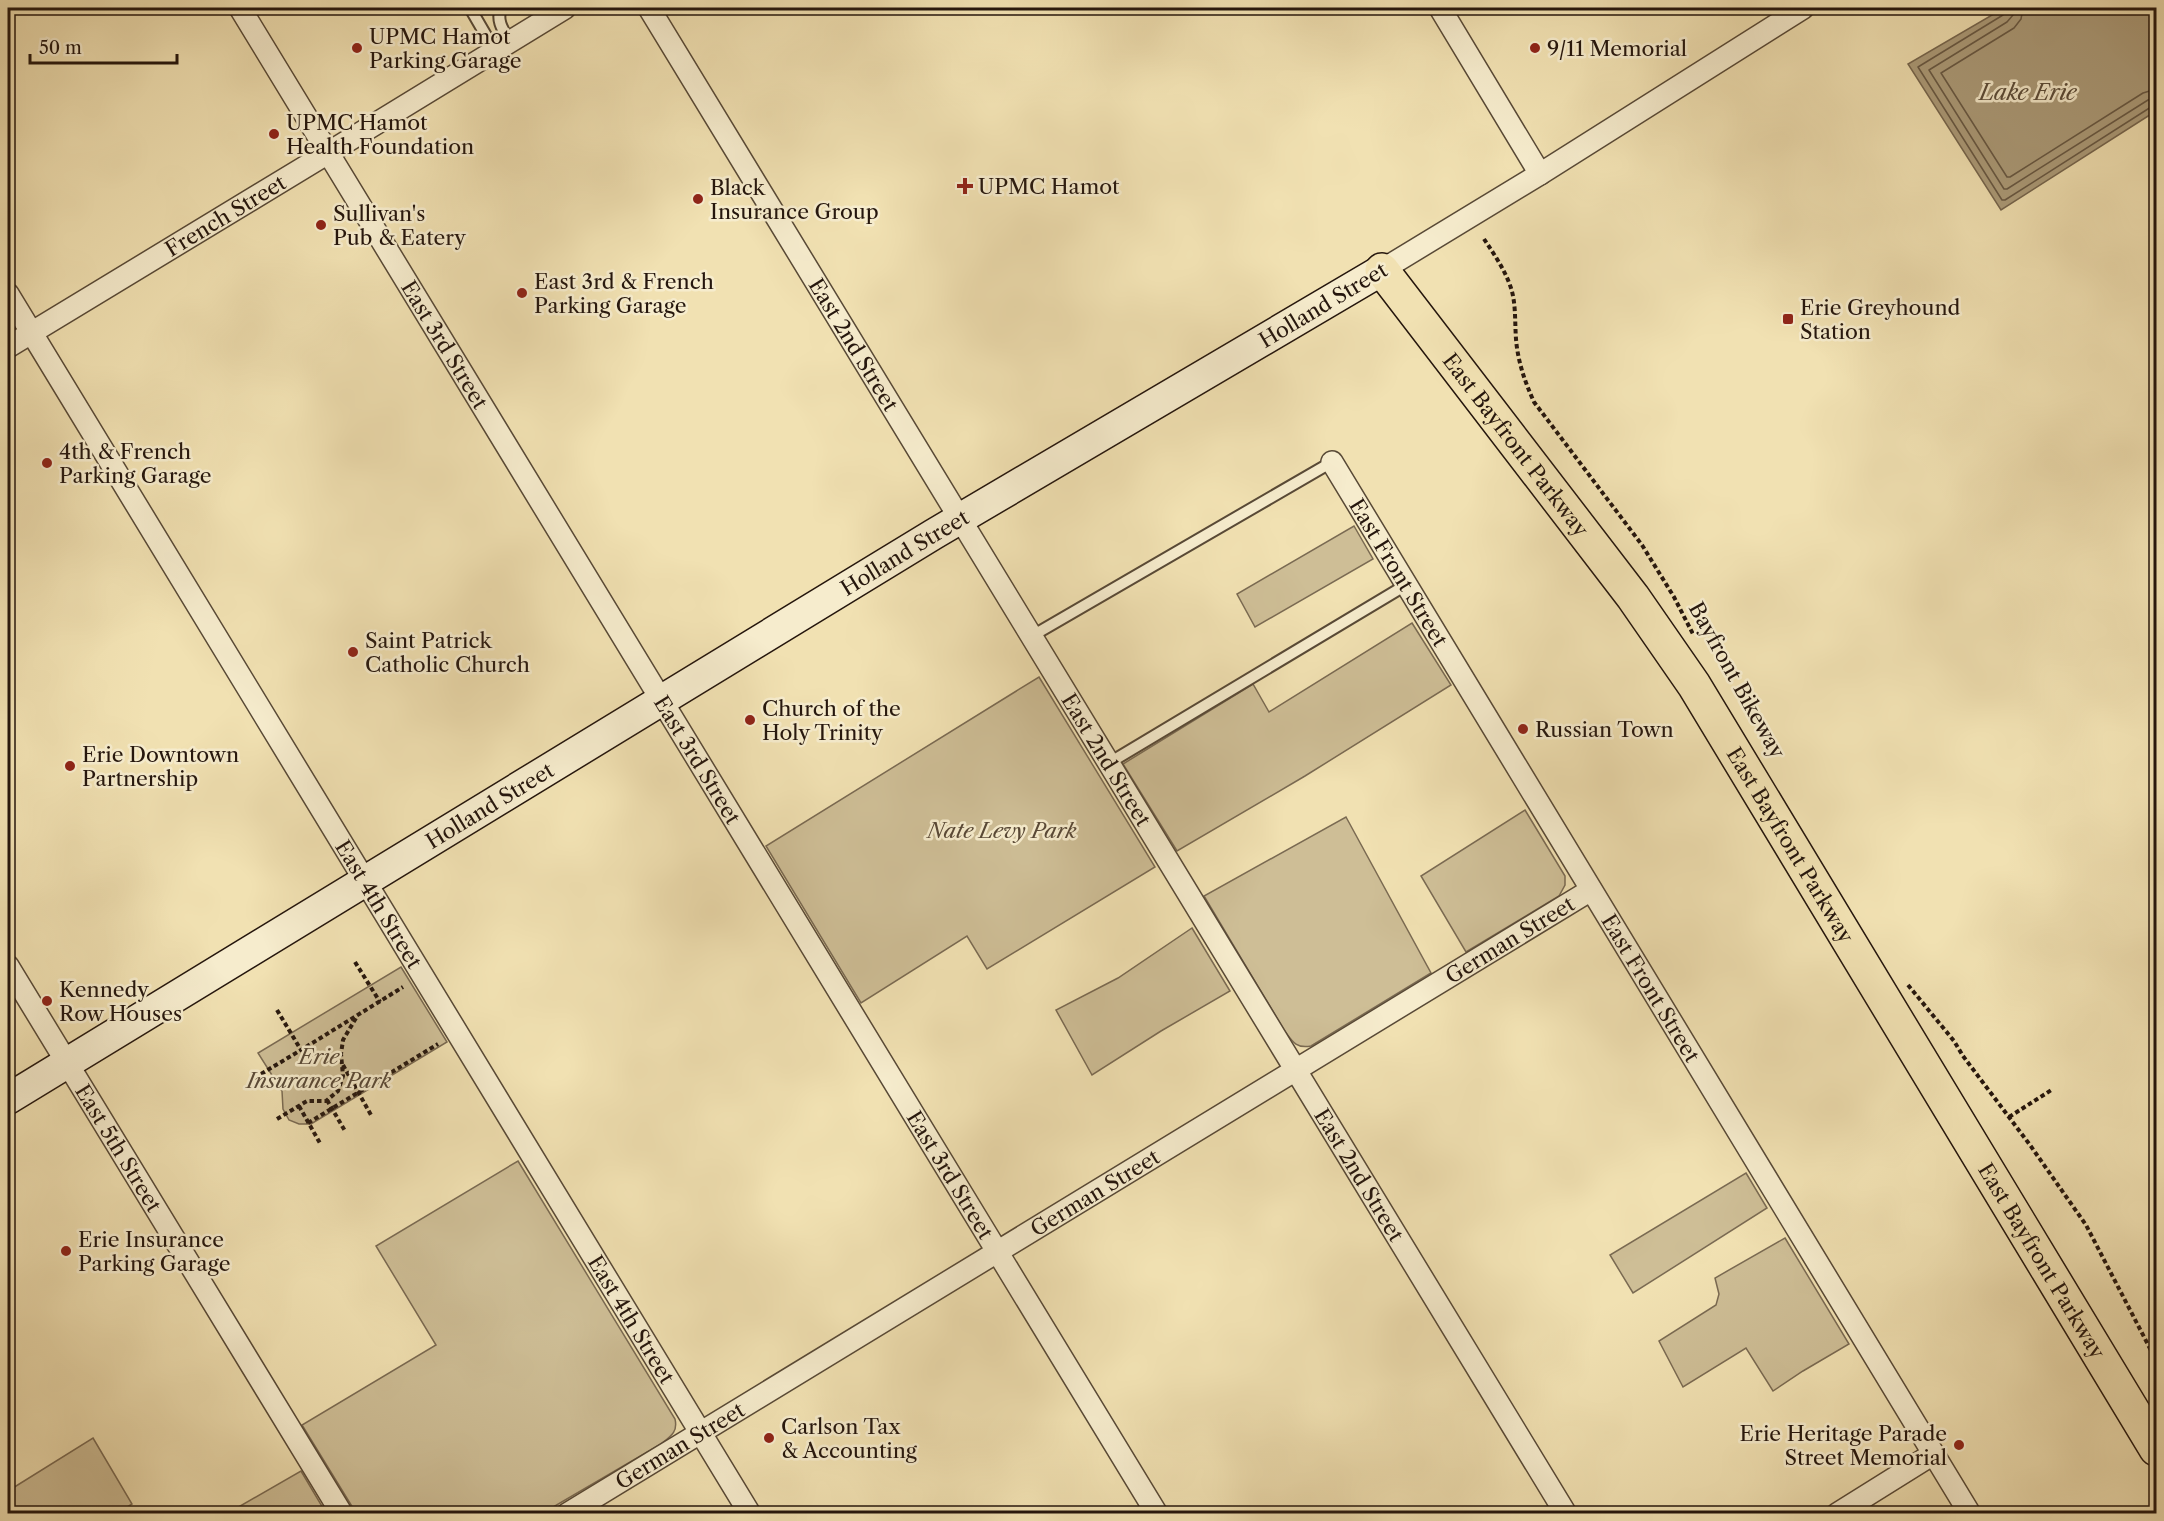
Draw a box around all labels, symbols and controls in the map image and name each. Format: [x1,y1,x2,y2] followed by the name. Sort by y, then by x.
[369,24,521,73] place label: UPMC Hamot Parking Garage
[30,27,177,65] scale bar
[1547,36,1687,61] place label: 9/11 Memorial
[39,37,82,59] text: 50 m
[350,41,364,55] marker: UPMC Hamot Parking Garage
[1528,41,1542,55] marker: 9/11 Memorial
[1977,79,2078,106] water label: Lake Erie
[286,110,474,159] place label: UPMC Hamot Health Foundation
[267,127,281,141] marker: UPMC Hamot Health Foundation
[160,169,291,261] street label: French Street
[978,174,1120,199] place label: UPMC Hamot
[710,175,879,224] place label: Black Insurance Group
[956,177,974,195] marker: UPMC Hamot
[691,192,705,206] marker: Black Insurance Group
[333,201,466,250] place label: Sullivan's Pub & Eatery
[314,218,328,232] marker: Sullivan's Pub & Eatery
[1254,257,1392,353] street label: Holland Street
[534,269,714,318] place label: East 3rd & French Parking Garage
[804,274,904,416] street label: East 2nd Street
[396,276,494,414] street label: East 3rd Street
[515,286,529,300] marker: East 3rd & French Parking Garage
[1800,295,1961,344] place label: Erie Greyhound Station
[1781,312,1795,326] marker: Erie Greyhound Station
[1438,348,1594,541] street label: East Bayfront Parkway
[59,439,211,488] place label: 4th & French Parking Garage
[40,456,54,470] marker: 4th & French Parking Garage
[1345,494,1454,651] street label: East Front Street
[836,504,973,601] street label: Holland Street
[1684,597,1790,763] street label: Bayfront Bikeway
[365,628,530,677] place label: Saint Patrick Catholic Church
[346,645,360,659] marker: Saint Patrick Catholic Church
[1057,689,1157,831] street label: East 2nd Street
[649,691,747,829] street label: East 3rd Street
[762,696,901,745] place label: Church of the Holy Trinity
[743,713,757,727] marker: Church of the Holy Trinity
[1535,717,1674,742] place label: Russian Town
[1516,722,1530,736] marker: Russian Town
[82,742,239,791] place label: Erie Downtown Partnership
[1722,742,1859,947] street label: East Bayfront Parkway
[421,756,558,854] street label: Holland Street
[63,759,77,773] marker: Erie Downtown Partnership
[925,818,1077,843] park label: Nate Levy Park
[331,835,428,973] street label: East 4th Street
[1441,890,1579,988] street label: German Street
[1597,909,1706,1067] street label: East Front Street
[59,977,182,1026] place label: Kennedy Row Houses
[40,994,54,1008] marker: Kennedy Row Houses
[245,1044,392,1093] park label: Erie Insurance Park
[70,1080,168,1217] street label: East 5th Street
[1310,1104,1410,1246] street label: East 2nd Street
[902,1106,999,1244] street label: East 3rd Street
[1026,1143,1164,1241] street label: German Street
[1973,1158,2111,1363] street label: East Bayfront Parkway
[78,1227,230,1276] place label: Erie Insurance Parking Garage
[59,1244,73,1258] marker: Erie Insurance Parking Garage
[583,1251,680,1388] street label: East 4th Street
[611,1396,749,1494] street label: German Street
[781,1414,918,1463] place label: Carlson Tax & Accounting
[1740,1421,1947,1470] place label: Erie Heritage Parade Street Memorial
[762,1431,776,1445] marker: Carlson Tax & Accounting
[1952,1438,1966,1452] marker: Erie Heritage Parade Street Memorial

